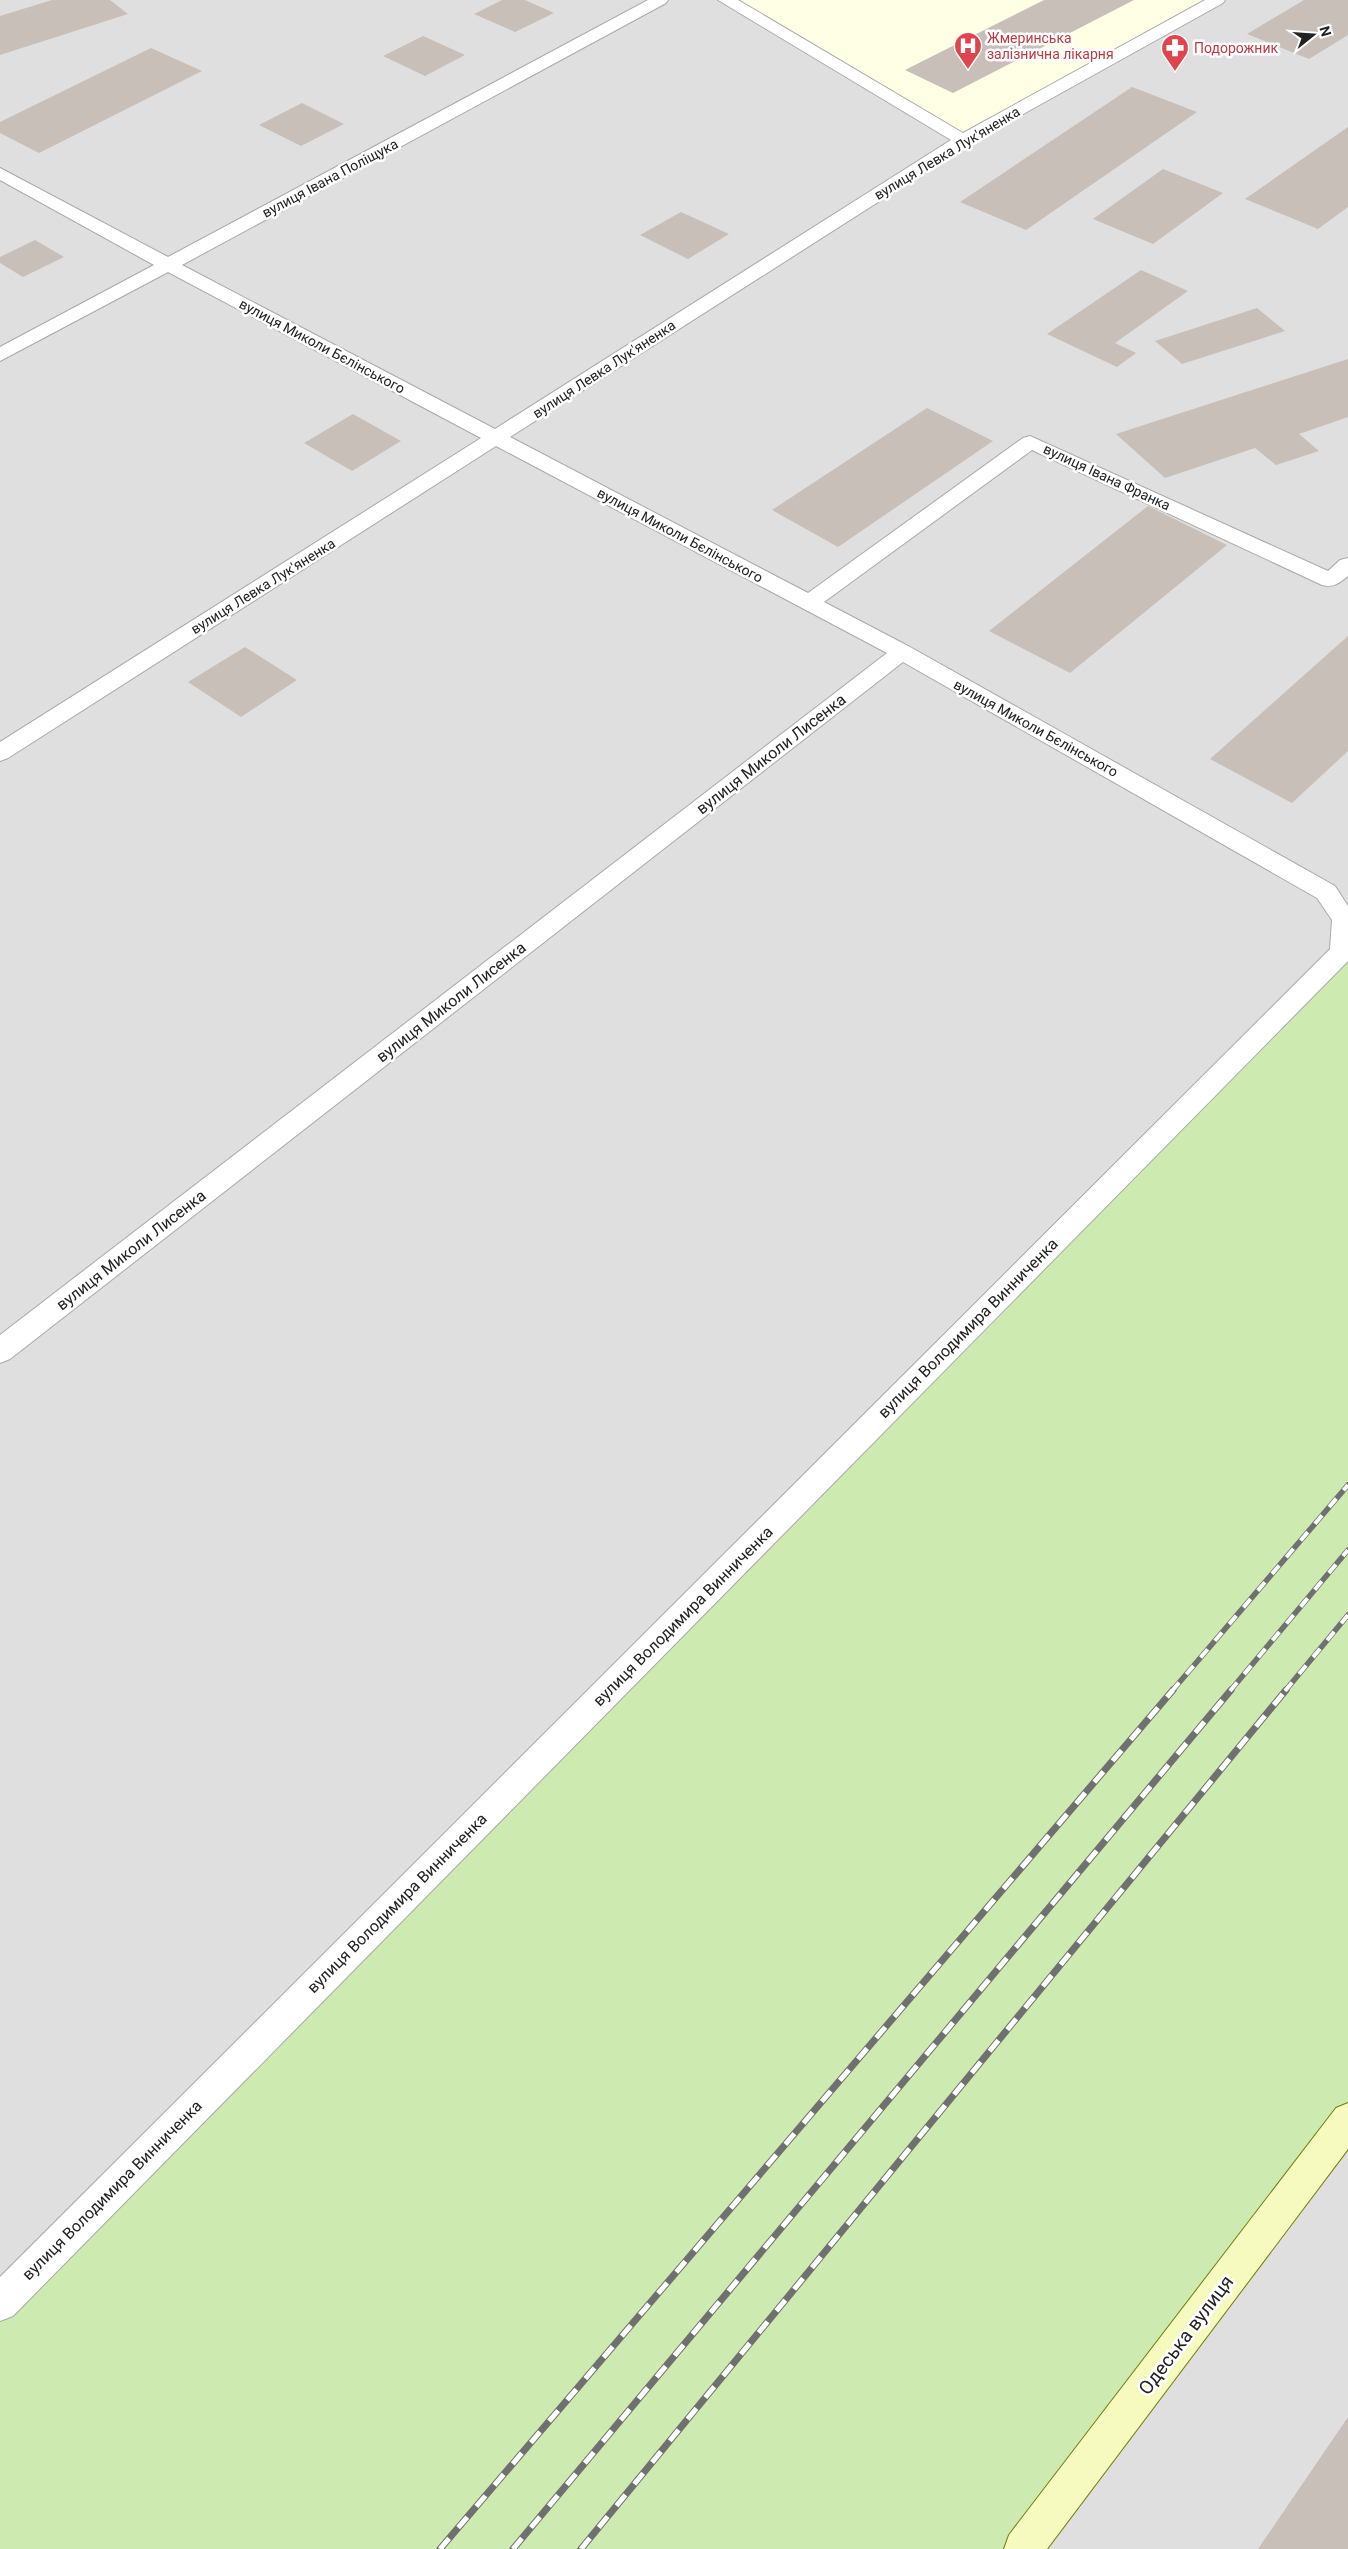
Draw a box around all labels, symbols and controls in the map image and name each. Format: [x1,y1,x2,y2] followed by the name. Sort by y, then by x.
[1288,10,1338,60] north arrow
[1316,24,1335,38] text: N
[987,30,1114,62] place label: Жмеринська залізнична лікарня
[953,31,983,70] hospital icon: Жмеринська залізнична лікарня
[1160,33,1190,72] pharmacy icon: Подорожник
[1194,40,1278,56] place label: Подорожник
[871,103,1023,203] street label: вулиця Левка Лук'яненка
[259,135,401,221] street label: вулиця Івана Поліщука
[236,295,408,397] street label: вулиця Миколи Бєлінського
[530,317,678,421] street label: вулиця Левка Лук'яненка
[1041,441,1173,513] street label: вулиця Івана Франка
[594,484,766,586] street label: вулиця Миколи Бєлінського
[188,535,338,637] street label: вулиця Левка Лук'яненка
[951,676,1121,780] street label: вулиця Миколи Бєлінського
[693,690,849,818] street label: вулиця Миколи Лисенка
[373,938,529,1066] street label: вулиця Миколи Лисенка
[53,1186,209,1314] street label: вулиця Миколи Лисенка
[874,1234,1062,1422] street label: вулиця Володимира Винниченка
[589,1522,777,1710] street label: вулиця Володимира Винниченка
[303,1809,491,1997] street label: вулиця Володимира Винниченка
[18,2096,206,2284] street label: вулиця Володимира Винниченка
[1134,2271,1238,2399] street label: Одеська вулиця

